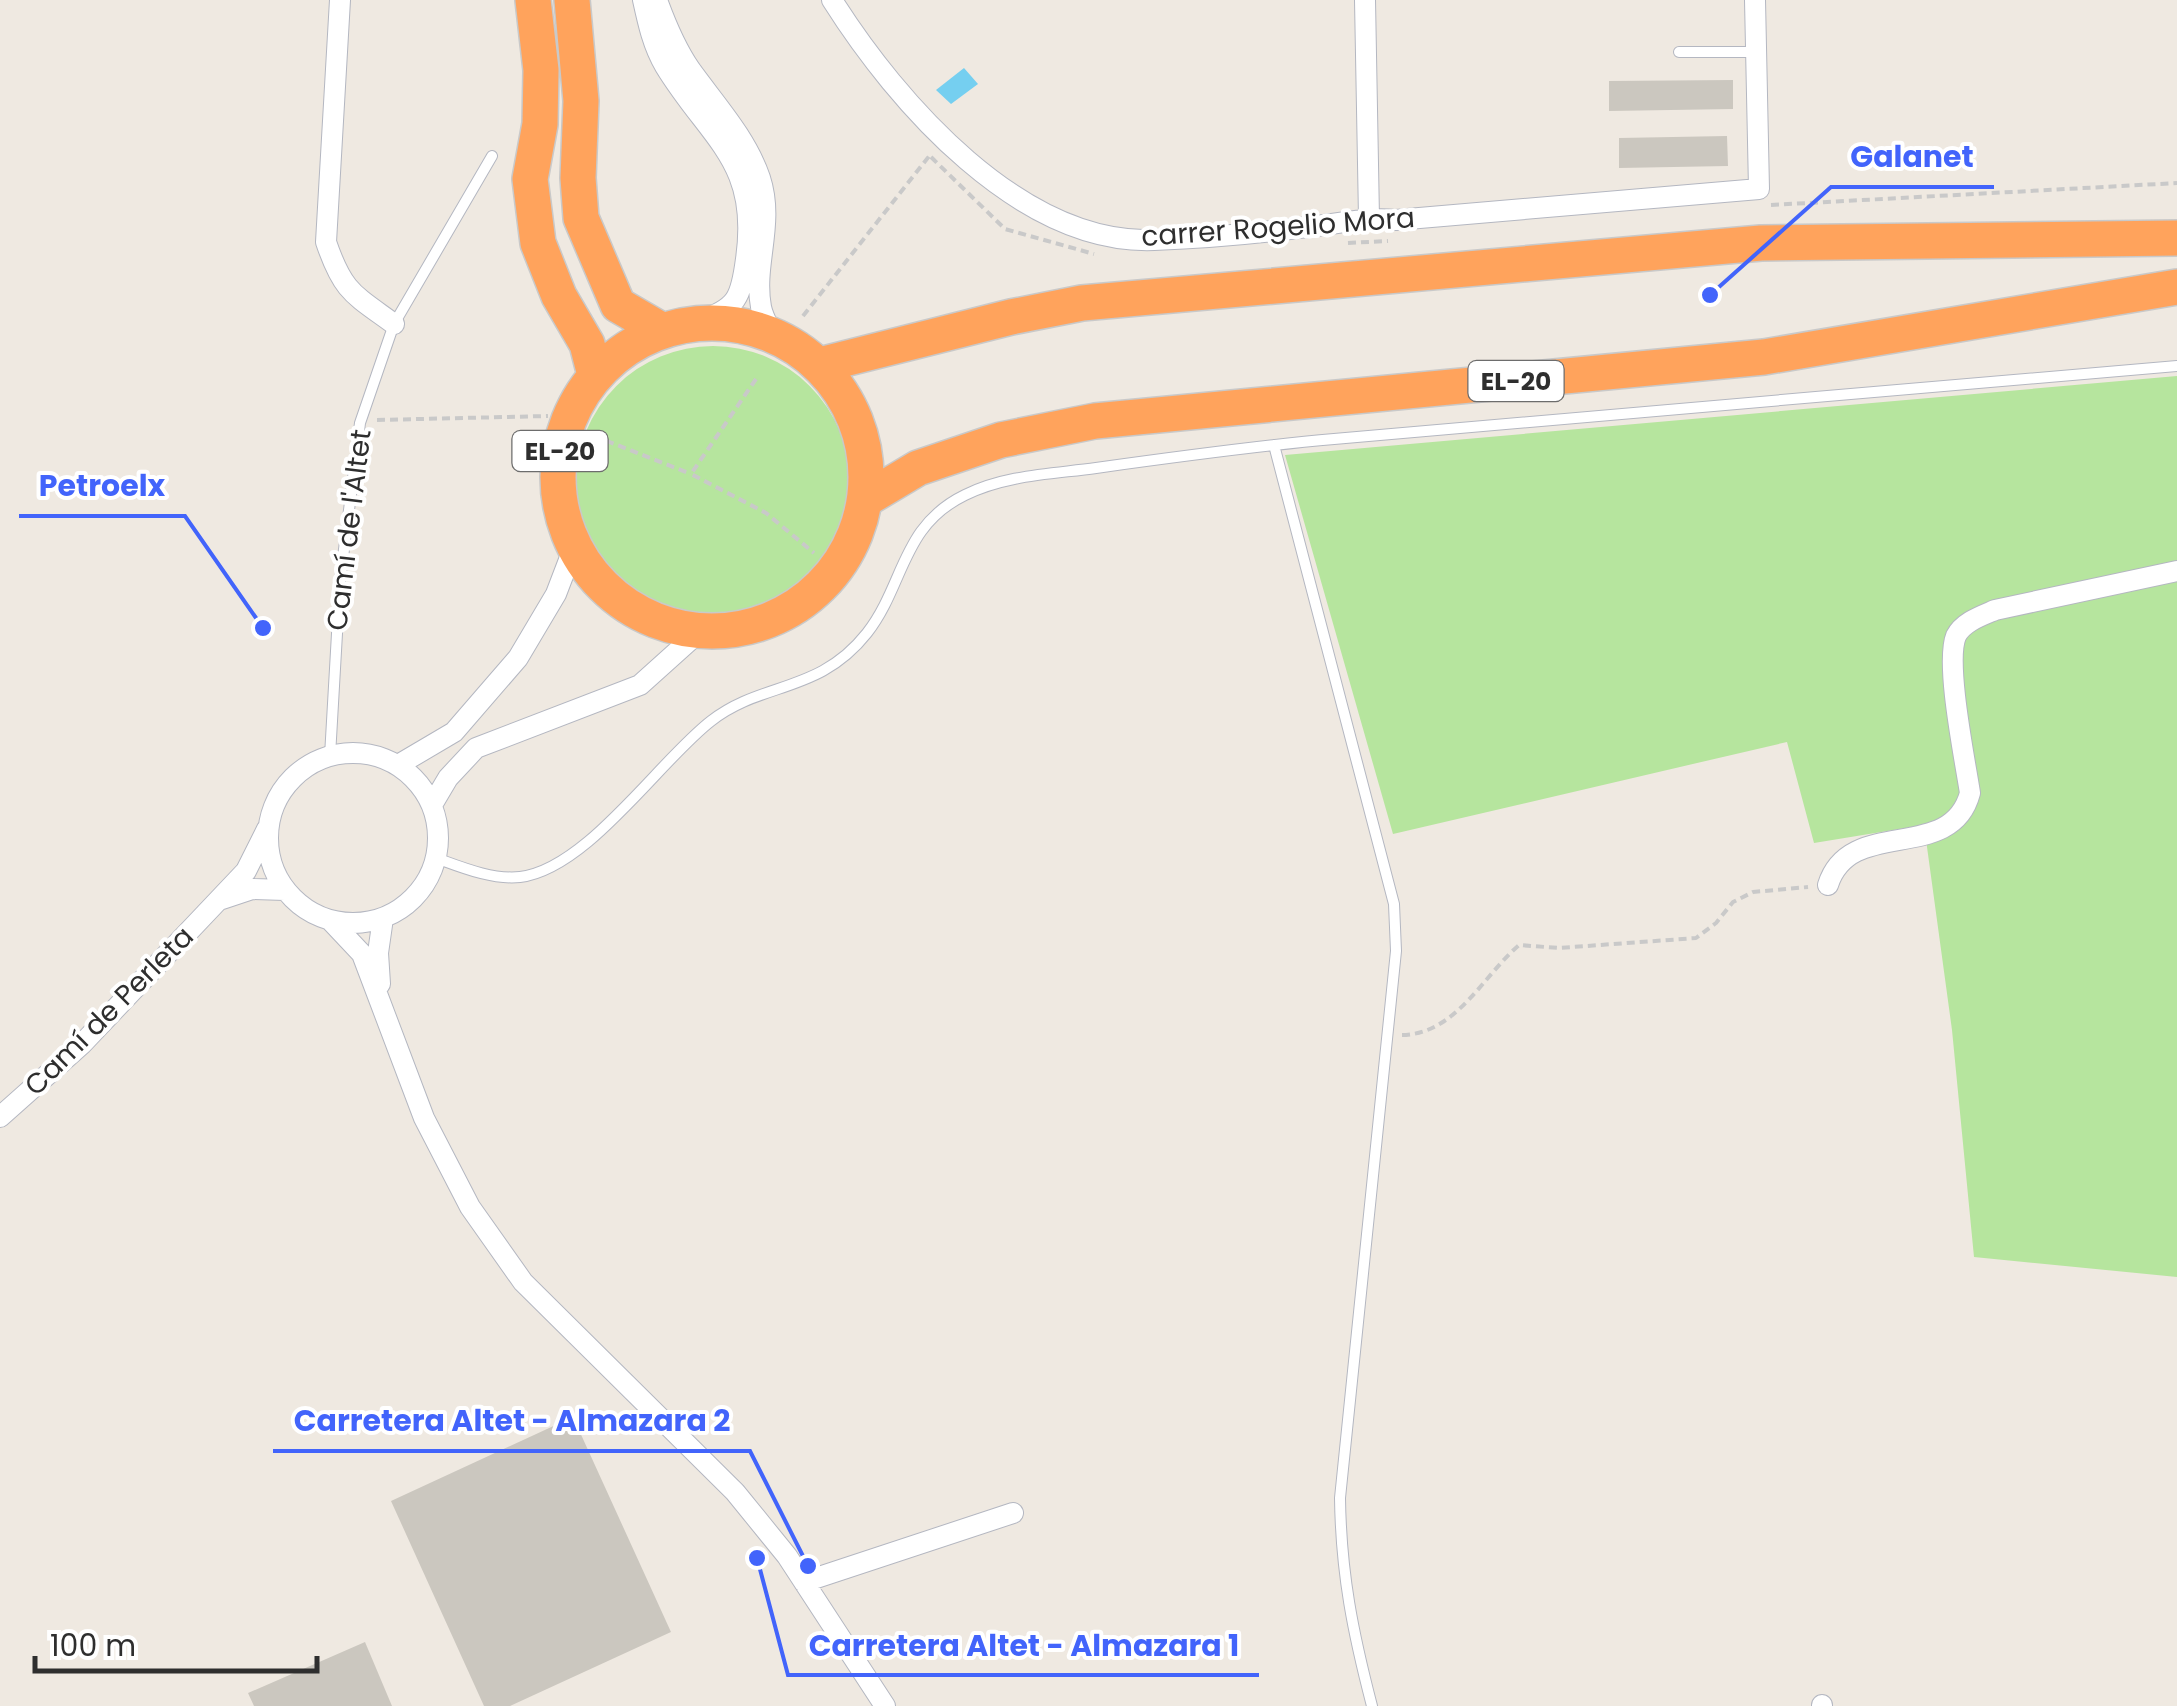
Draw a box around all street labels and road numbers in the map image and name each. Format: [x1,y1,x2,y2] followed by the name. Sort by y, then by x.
[1140,198,1416,256] street label: carrer Rogelio Mora
[1468,361,1564,401] road number: EL-20
[317,427,381,633] street label: Camí de l'Altet
[512,431,608,471] road number: EL-20
[16,918,202,1104] street label: Camí de Perleta

